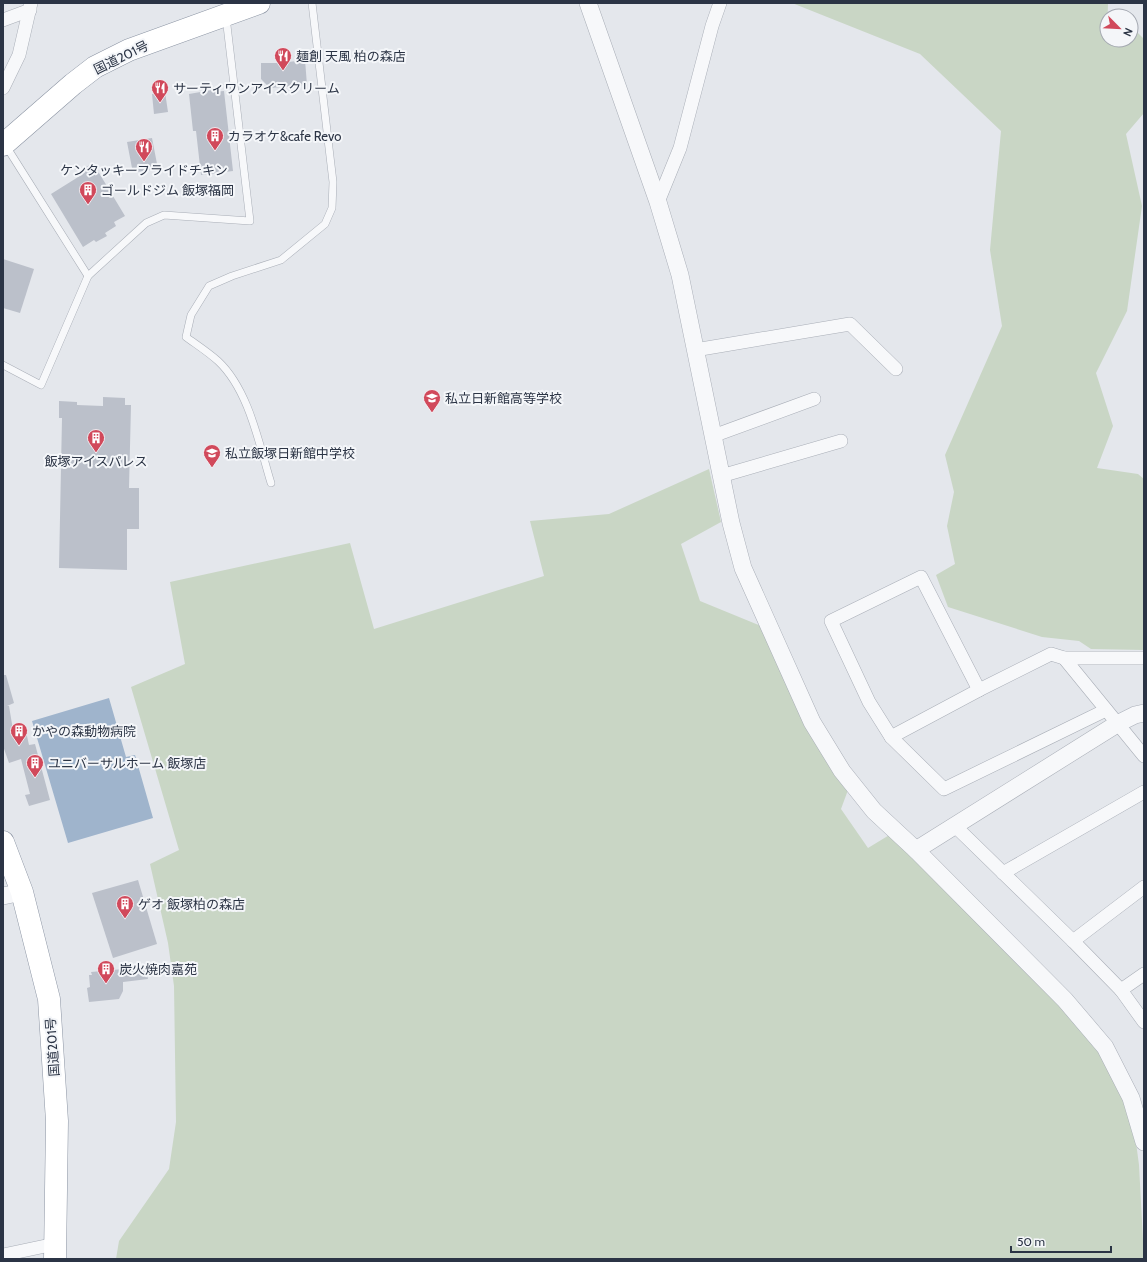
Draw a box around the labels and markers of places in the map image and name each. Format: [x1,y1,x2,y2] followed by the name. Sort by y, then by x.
[273,46,293,71] restaurant icon: 麺創 天風 柏の森店
[296,48,406,64] place label: 麺創 天風 柏の森店
[150,78,170,103] restaurant icon: サーティワンアイスクリーム
[173,80,340,96] place label: サーティワンアイスクリーム
[205,126,225,151] building icon: カラオケ&cafe Revo
[228,128,341,144] place label: カラオケ&cafe Revo
[134,137,154,162] restaurant icon: ケンタッキーフライドチキン
[60,162,228,178] place label: ケンタッキーフライドチキン
[78,180,98,205] building icon: ゴールドジム 飯塚福岡
[101,182,234,198] place label: ゴールドジム 飯塚福岡
[422,388,442,413] school or university icon: 私立日新館高等学校
[445,390,562,406] place label: 私立日新館高等学校
[86,428,106,453] building icon: 飯塚アイスパレス
[202,443,222,468] school or university icon: 私立飯塚日新館中学校
[225,445,355,461] place label: 私立飯塚日新館中学校
[45,453,147,469] place label: 飯塚アイスパレス
[9,721,29,746] building icon: かやの森動物病院
[32,723,136,739] place label: かやの森動物病院
[25,753,45,778] building icon: ユニバーサルホーム 飯塚店
[48,755,206,771] place label: ユニバーサルホーム 飯塚店
[115,894,135,919] building icon: ゲオ 飯塚柏の森店
[138,896,245,912] place label: ゲオ 飯塚柏の森店
[96,959,116,984] building icon: 炭火焼肉嘉苑
[119,961,197,977] place label: 炭火焼肉嘉苑

